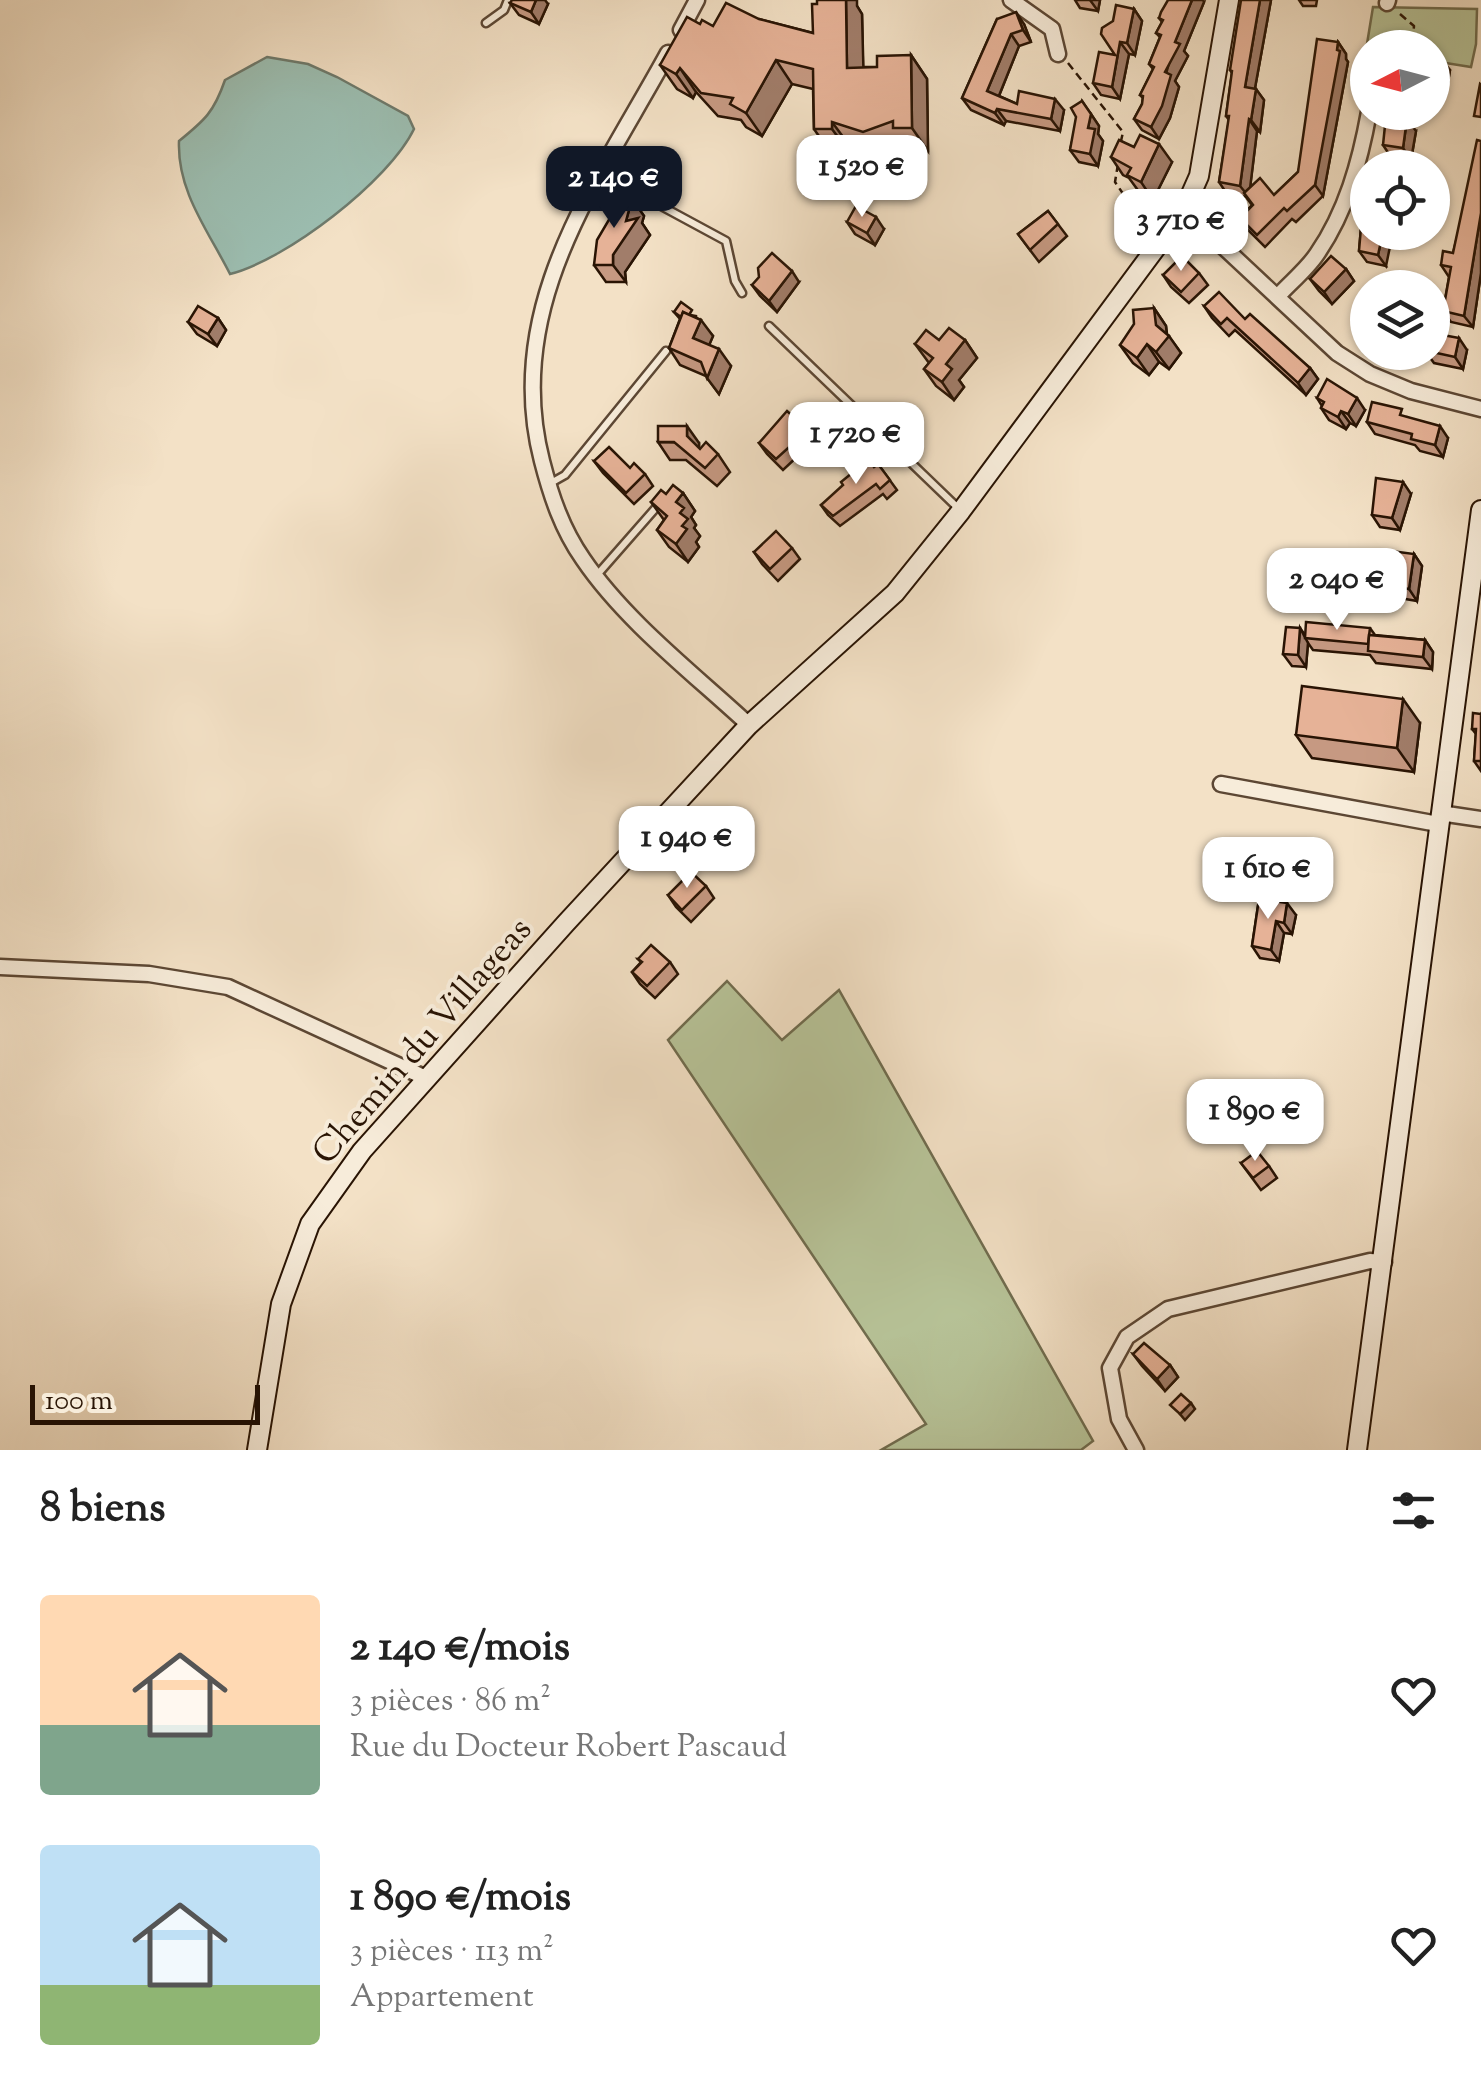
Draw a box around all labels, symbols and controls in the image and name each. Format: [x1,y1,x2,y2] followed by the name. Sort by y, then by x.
[1350,30,1450,130] north arrow
[1350,30,1450,370] map controls
[770,135,954,220] pin: 1 520 €
[818,144,906,190] text: 1 520 €
[522,146,706,231] pin: 2 140 €
[1350,150,1450,250] button: locate
[568,155,660,201] text: 2 140 €
[1089,189,1273,274] pin: 3 710 €
[1136,198,1226,244] text: 3 710 €
[1350,270,1450,370] button: layers
[764,402,948,487] pin: 1 720 €
[810,411,902,457] text: 1 720 €
[1245,548,1429,633] pin: 2 040 €
[1289,557,1385,603] text: 2 040 €
[595,806,779,891] pin: 1 940 €
[641,815,733,861] text: 1 940 €
[1176,837,1360,922] pin: 1 610 €
[1224,846,1312,892] text: 1 610 €
[302,907,546,1177] street label: Chemin du Villageas
[1163,1079,1347,1164] pin: 1 890 €
[1209,1088,1301,1134] text: 1 890 €
[30,1380,260,1424] scale bar
[45,1382,113,1422] text: 100 m
[40,1480,166,1540] text: 8 biens
[1386,1483,1441,1538] icon: filters
[350,1619,570,1679] text: 2 140 €/mois
[120,1635,240,1755] icon: home
[1386,1668,1441,1723] icon: heart
[350,1679,551,1725] text: 3 pièces · 86 m²
[350,1725,787,1771] text: Rue du Docteur Robert Pascaud
[350,1869,571,1929] text: 1 890 €/mois
[120,1885,240,2005] icon: home
[1386,1918,1441,1973] icon: heart
[350,1929,554,1975] text: 3 pièces · 113 m²
[350,1975,534,2021] text: Appartement

